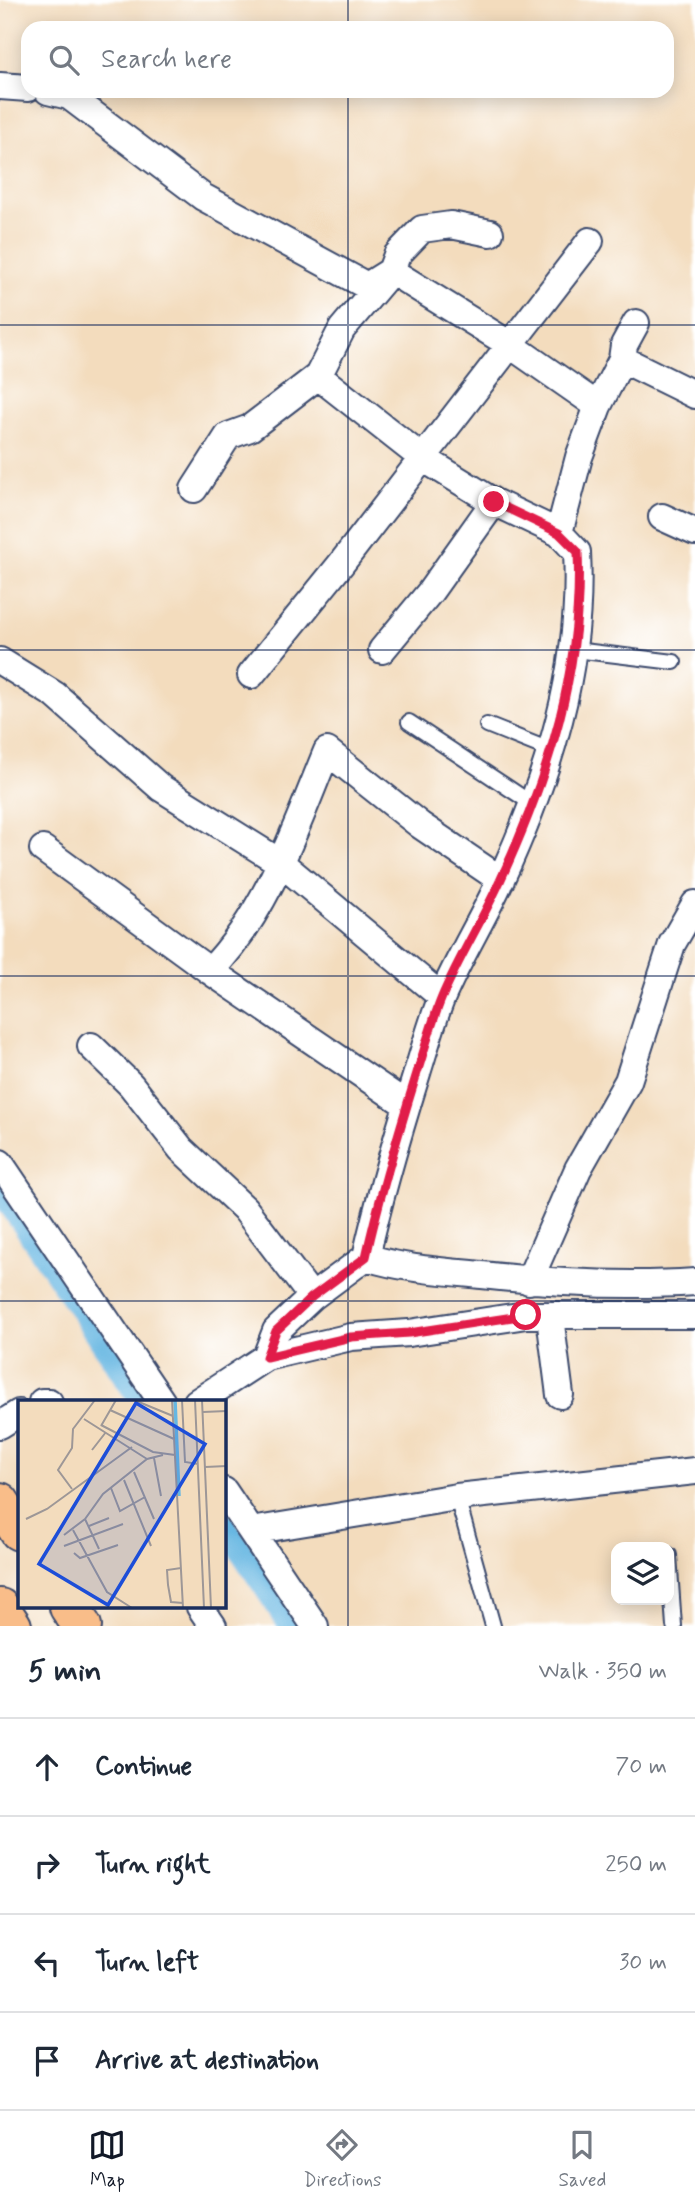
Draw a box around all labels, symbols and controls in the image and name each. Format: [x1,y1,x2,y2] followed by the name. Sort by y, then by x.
[21,21,674,98] search box
[45,41,83,79] icon: search
[101,43,232,77] text: Search here
[478,486,509,517] route end
[510,1299,541,1330] route start
[18,1400,226,1608] inset map
[611,1542,674,1605] map controls
[611,1542,674,1605] button: layers
[28,1652,102,1691] text: 5 min
[539,1657,667,1687] text: Walk · 350 m
[28,1748,66,1786] icon: ahead
[95,1750,192,1784] text: Continue
[615,1752,667,1782] text: 70 m
[28,1846,66,1884] icon: right
[95,1848,211,1882] text: Turn right
[605,1850,667,1880] text: 250 m
[28,1944,66,1982] icon: left
[95,1946,199,1980] text: Turn left
[619,1948,667,1978] text: 30 m
[28,2042,66,2080] icon: arrive
[95,2044,319,2078] text: Arrive at destination
[88,2126,126,2193] tab: Map
[303,2126,382,2193] tab: Directions
[558,2126,606,2193] tab: Saved

